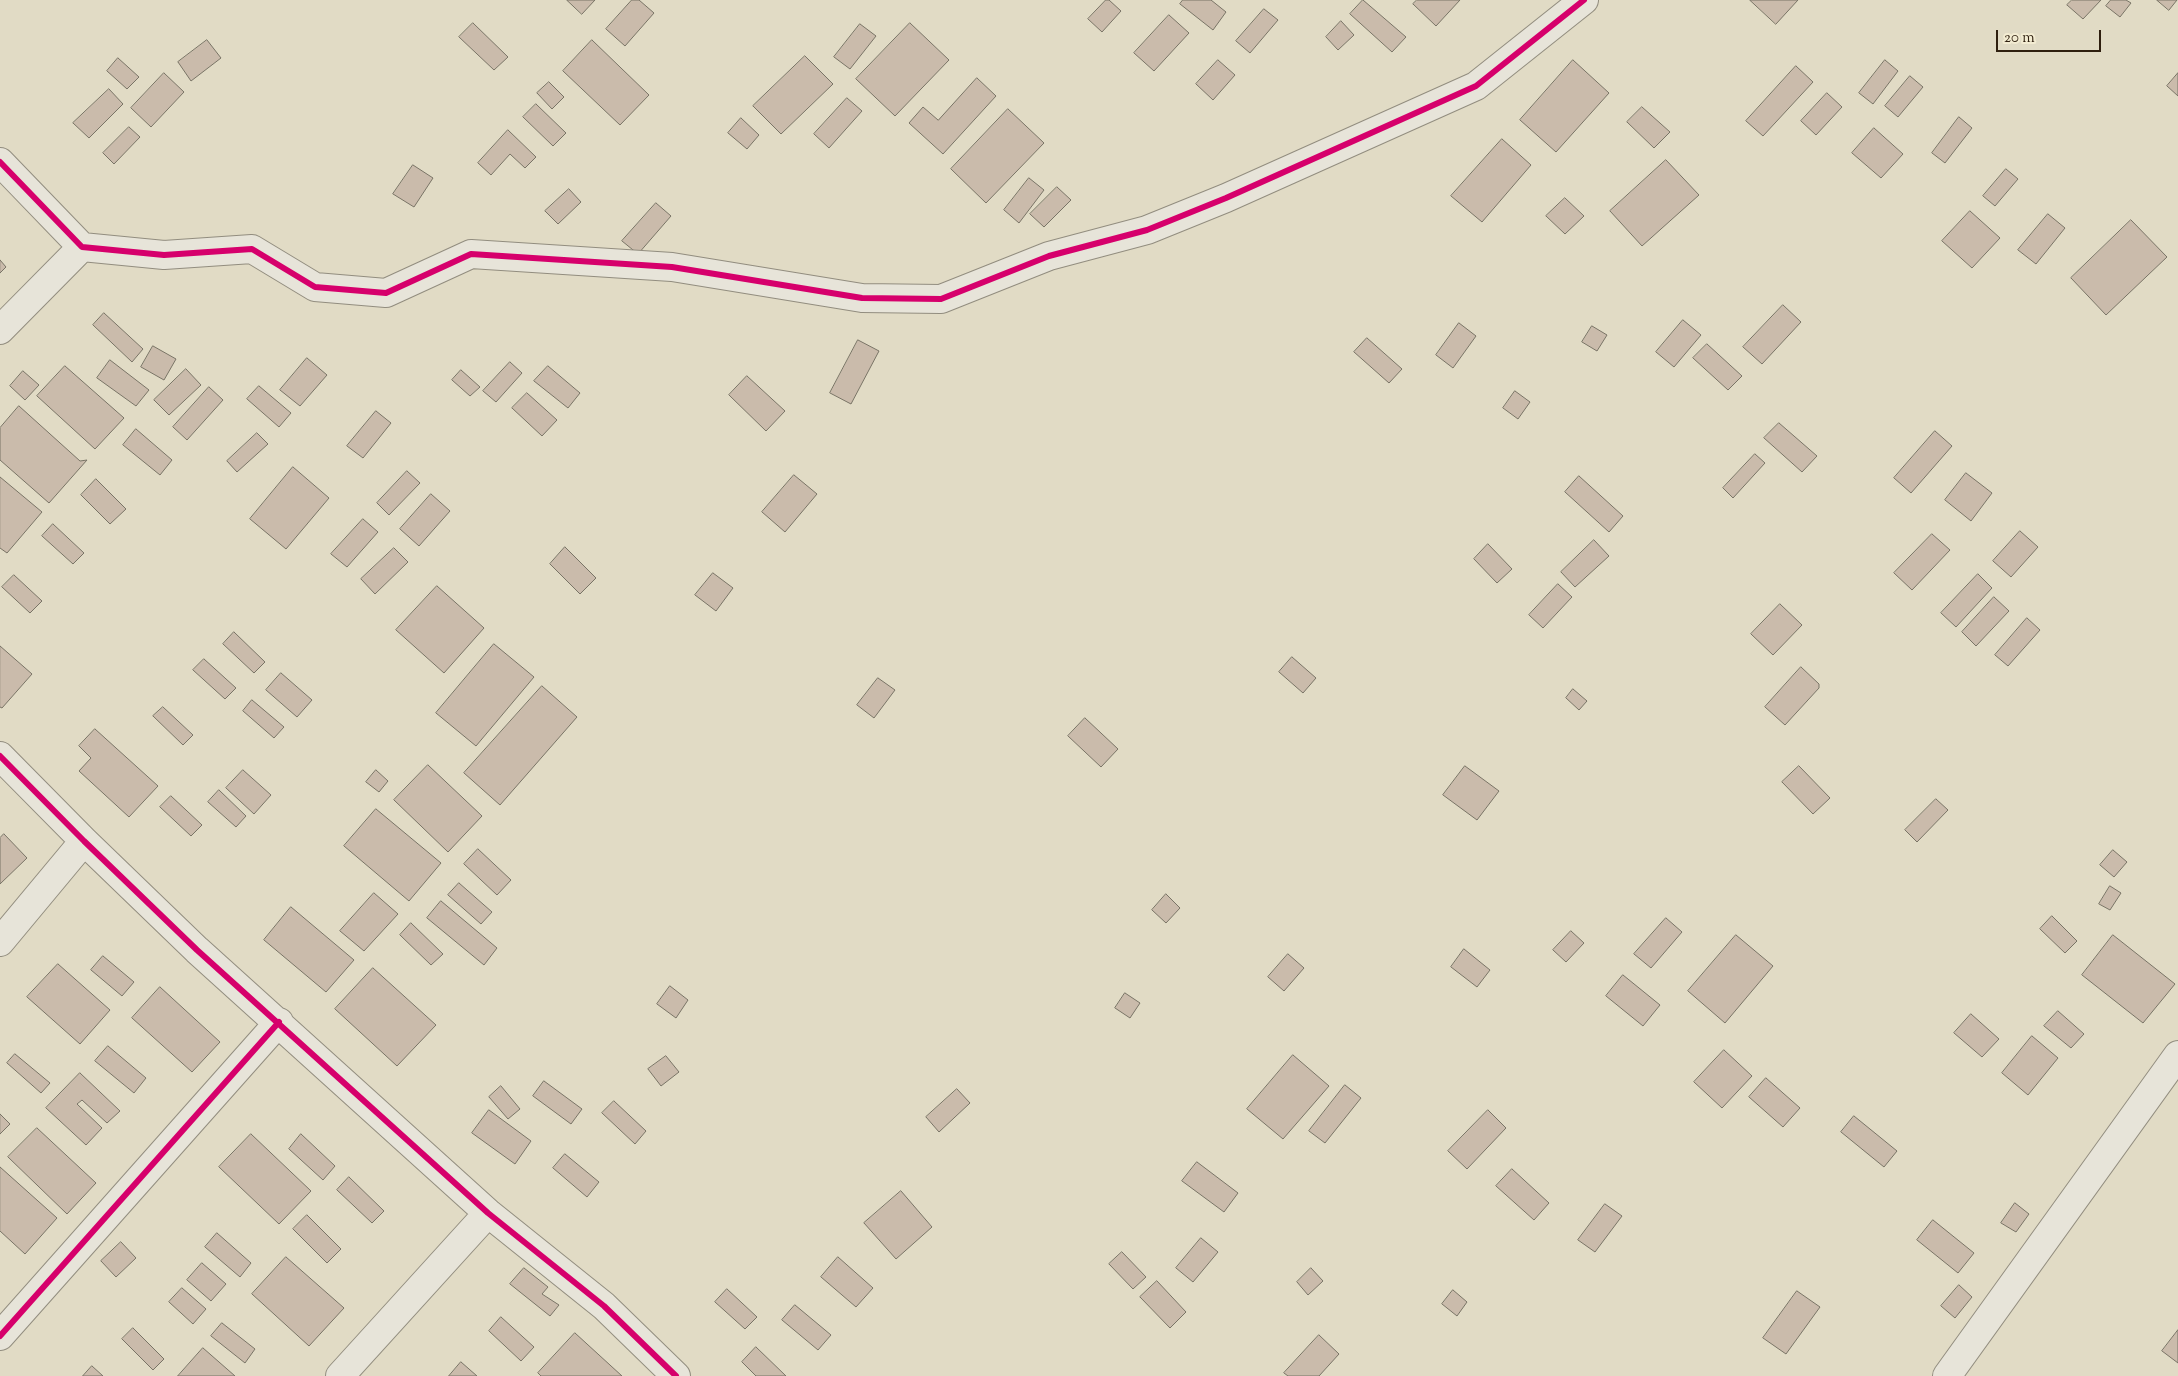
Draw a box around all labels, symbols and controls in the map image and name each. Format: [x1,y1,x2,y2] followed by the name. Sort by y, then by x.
[1998,20,2103,52] scale bar
[2004,28,2035,49] text: 20 m

